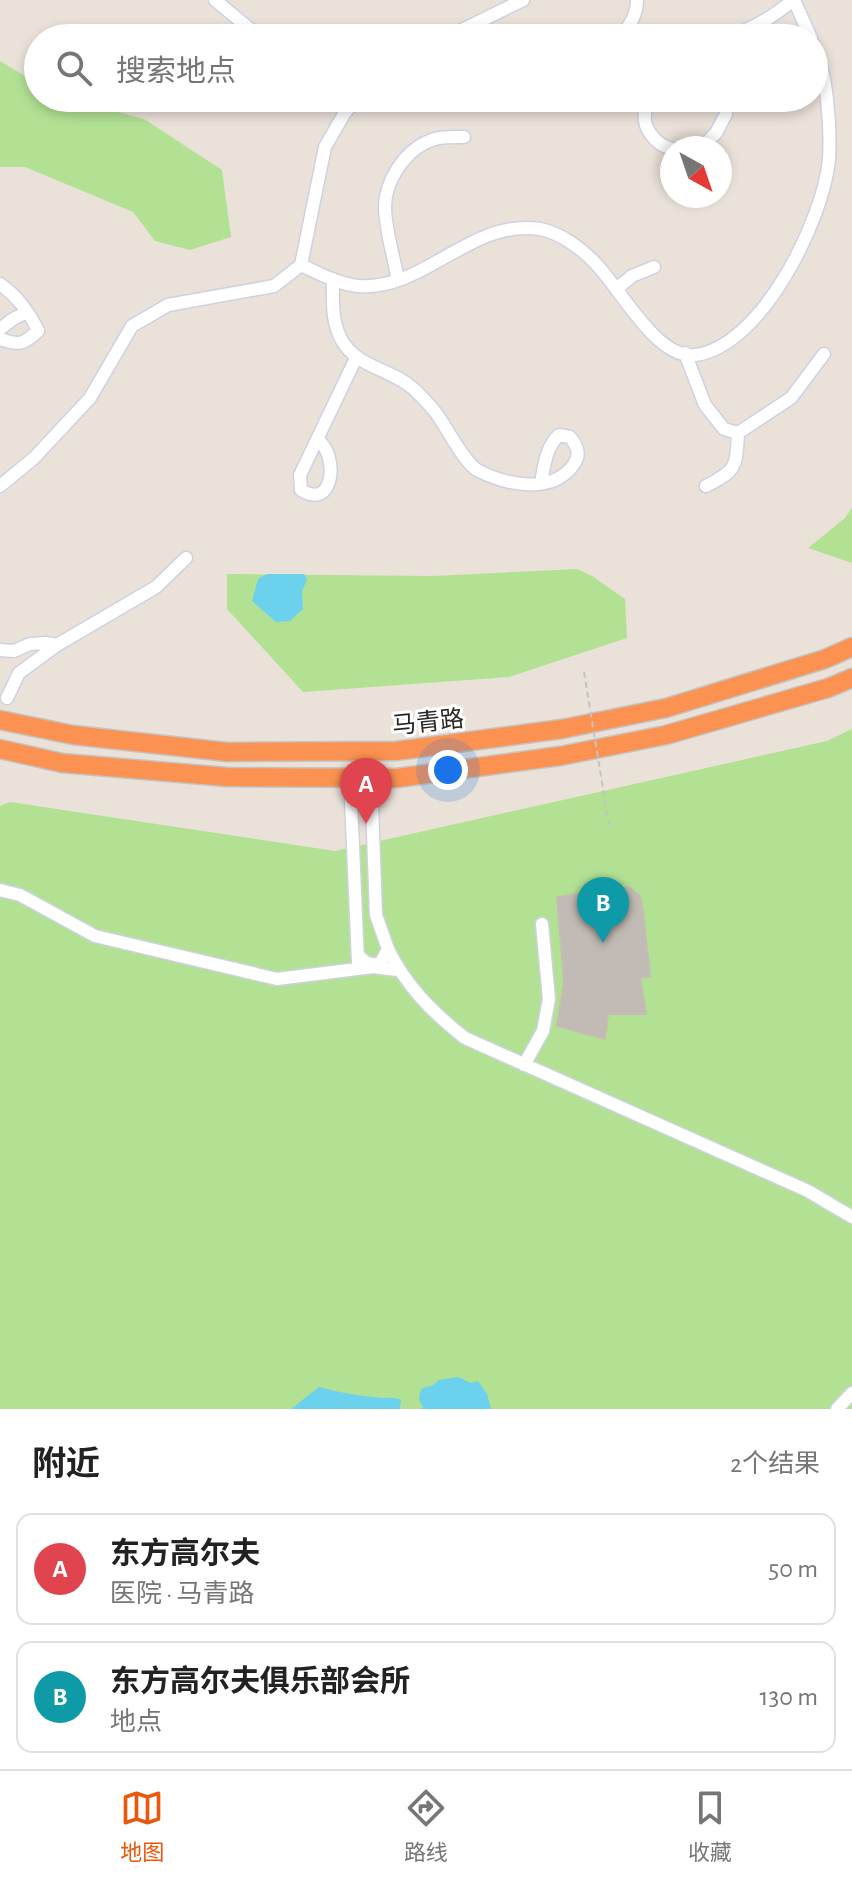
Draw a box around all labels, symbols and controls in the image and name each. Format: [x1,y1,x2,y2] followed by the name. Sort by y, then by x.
[24,24,828,112] search box
[52,46,96,90] icon: search
[116,57,236,87] text: 搜索地点
[660,136,732,208] north arrow
[391,705,465,739] street label: 马青路
[428,750,468,790] your location
[340,758,392,824] pin: A
[577,877,629,943] pin: B
[32,1448,100,1482] text: 附近
[730,1451,820,1477] text: 2个结果
[110,1539,260,1569] text: 东方高尔夫
[52,1556,68,1582] text: A
[768,1556,818,1582] text: 50 m
[110,1581,255,1607] text: 医院 · 马青路
[110,1667,410,1697] text: 东方高尔夫俱乐部会所
[52,1684,68,1710] text: B
[760,1684,818,1710] text: 130 m
[110,1709,162,1735] text: 地点
[120,1786,164,1866] tab: 地图
[404,1786,448,1866] tab: 路线
[688,1786,732,1866] tab: 收藏

